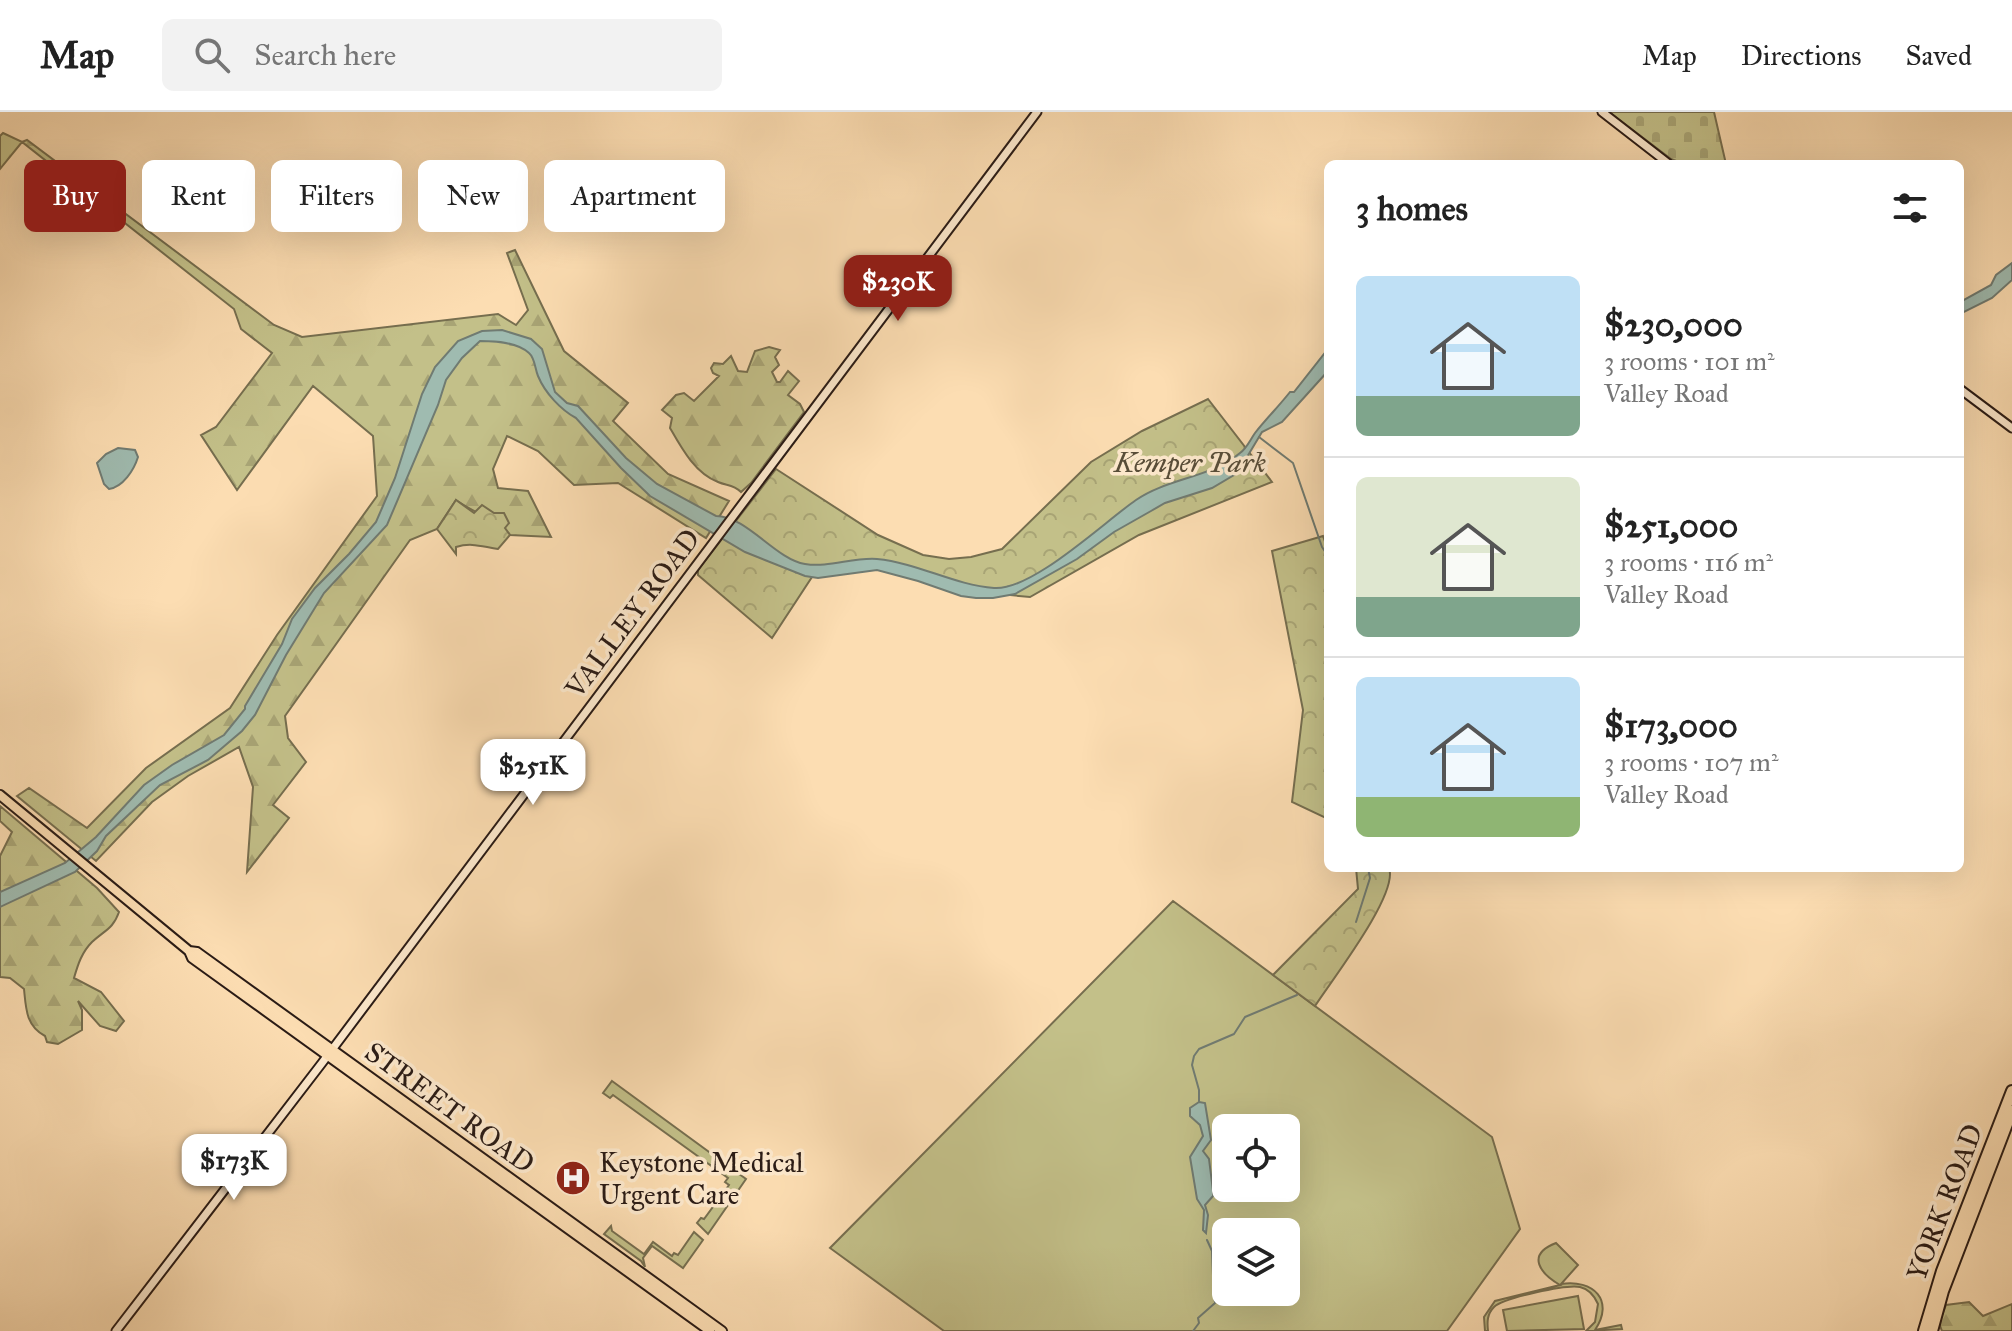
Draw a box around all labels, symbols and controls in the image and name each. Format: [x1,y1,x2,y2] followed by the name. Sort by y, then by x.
[162,19,722,91] search box
[40,32,114,78] text: Map
[190,33,234,77] icon: search
[254,37,396,73] text: Search here
[1642,38,1697,73] text: Map
[1741,38,1862,73] text: Directions
[1906,38,1972,73] text: Saved
[24,160,126,232] chip: Buy
[142,160,255,232] chip: Rent
[271,160,402,232] chip: Filters
[418,160,528,232] chip: New
[544,160,725,232] chip: Apartment
[1888,186,1932,230] icon: filters
[1356,188,1468,229] text: 3 homes
[842,255,954,323] pin: $230K
[862,265,934,297] text: $230K
[1604,304,1743,345] text: $230,000
[1420,308,1516,404] icon: home
[1604,345,1775,377] text: 3 rooms · 101 m²
[1604,377,1729,409] text: Valley Road
[1112,445,1266,480] park label: Kemper Park
[1604,505,1738,546] text: $251,000
[1420,509,1516,605] icon: home
[557,522,707,706] street label: VALLEY ROAD
[1604,546,1773,578] text: 3 rooms · 116 m²
[1604,578,1729,610] text: Valley Road
[1604,705,1738,746] text: $173,000
[1420,709,1516,805] icon: home
[477,739,589,807] pin: $251K
[1604,746,1779,778] text: 3 rooms · 107 m²
[498,749,568,781] text: $251K
[1604,778,1729,810] text: Valley Road
[358,1034,541,1181] street label: STREET ROAD
[1212,1114,1300,1306] map controls
[1212,1114,1300,1202] button: locate
[1899,1119,1990,1285] street label: YORK ROAD
[178,1134,290,1202] pin: $173K
[200,1144,268,1176] text: $173K
[599,1145,804,1212] place label: Keystone Medical Urgent Care
[554,1159,592,1197] hospital icon: Keystone Medical Urgent Care
[1212,1218,1300,1306] button: layers

